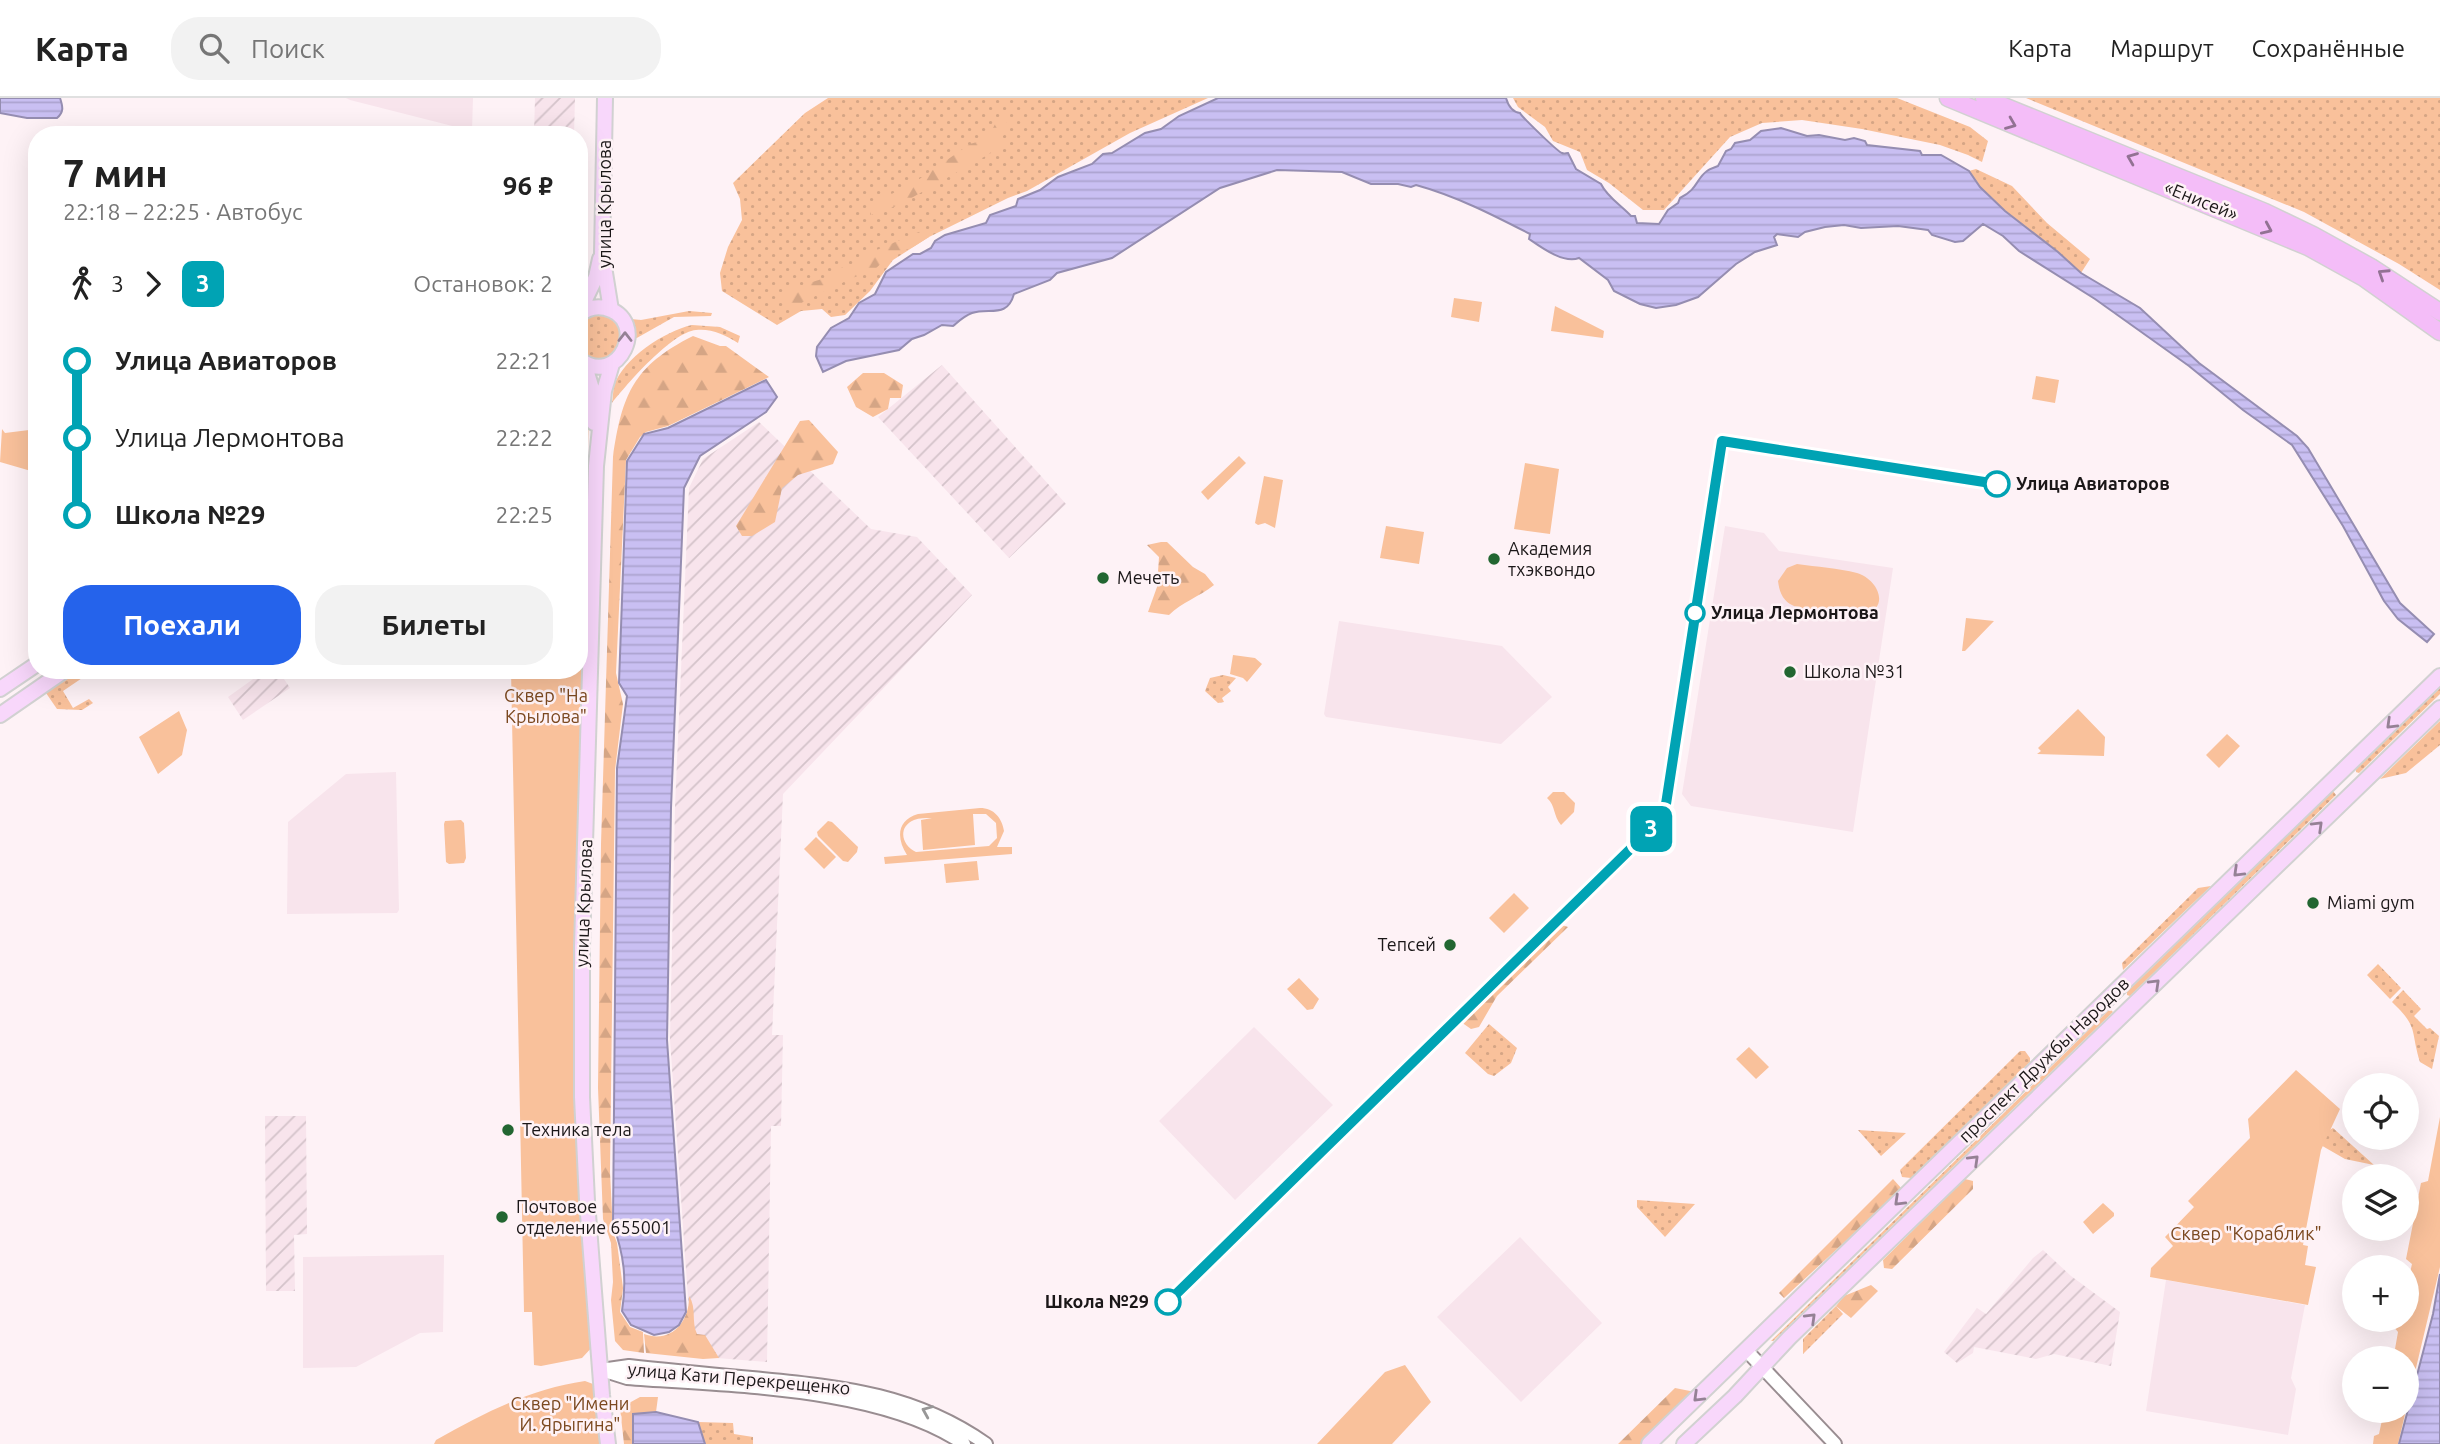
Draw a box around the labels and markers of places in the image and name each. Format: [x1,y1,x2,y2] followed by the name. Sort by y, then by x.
[1984,471,2010,497] marker: Улица Авиаторов
[2016,473,2170,493] place label: Улица Авиаторов
[1508,538,1595,579] place label: Академия тхэквондо
[1486,551,1502,567] marker: Академия тхэквондо
[1117,567,1179,587] place label: Мечеть
[1095,570,1111,586] marker: Мечеть
[1711,602,1879,622] place label: Улица Лермонтова
[1685,603,1705,623] marker: Улица Лермонтова
[1804,661,1905,681] place label: Школа №31
[1782,664,1798,680] marker: Школа №31
[2327,892,2415,912] place label: Miami gym
[2305,895,2321,911] marker: Miami gym
[1378,934,1436,954] place label: Тепсей
[1442,937,1458,953] marker: Тепсей
[522,1119,632,1139] place label: Техника тела
[500,1122,516,1138] marker: Техника тела
[516,1196,671,1237] place label: Почтовое отделение 655001
[494,1209,510,1225] marker: Почтовое отделение 655001
[1155,1289,1181,1315] marker: Школа №29
[1045,1291,1149,1311] place label: Школа №29

